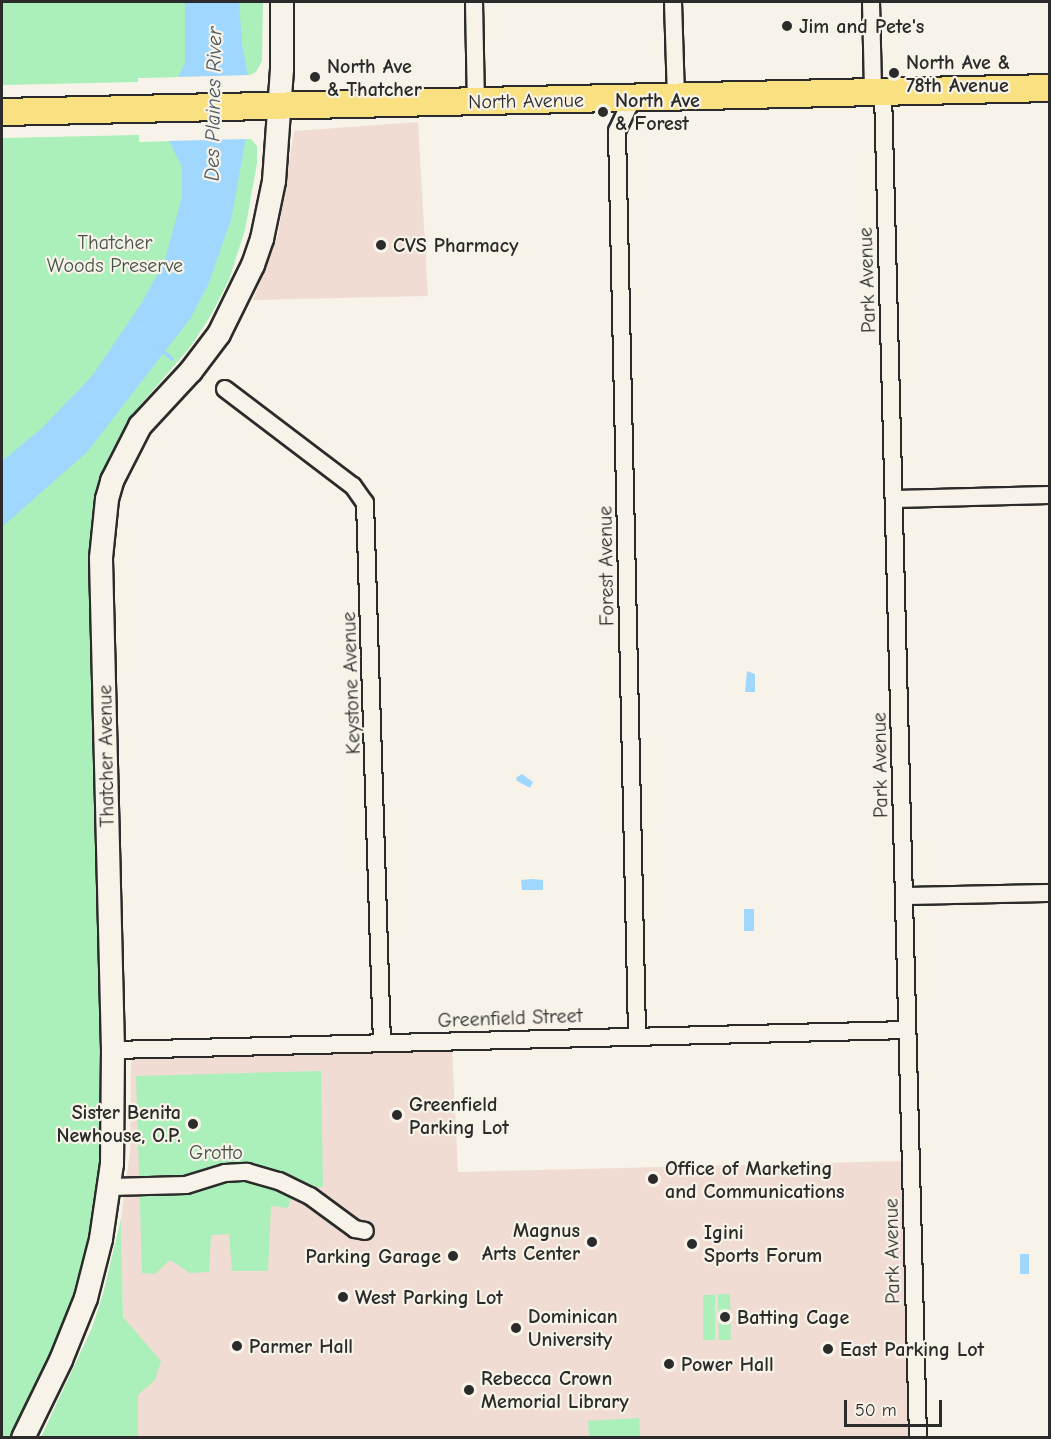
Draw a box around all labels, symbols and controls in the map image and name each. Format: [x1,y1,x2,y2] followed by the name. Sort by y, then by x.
[799,14,924,38] place label: Jim and Pete's
[780,19,794,33] marker: Jim and Pete's
[199,27,227,181] water label: Des Plaines River
[906,50,1010,97] place label: North Ave & 78th Avenue
[327,54,422,101] place label: North Ave & Thatcher
[887,66,901,80] marker: North Ave & 78th Avenue
[308,70,322,84] marker: North Ave & Thatcher
[468,88,584,114] street label: North Avenue
[615,88,700,135] place label: North Ave & Forest
[596,105,610,119] marker: North Ave & Forest
[853,227,881,333] street label: Park Avenue
[47,230,183,277] park label: Thatcher Woods Preserve
[393,233,518,257] place label: CVS Pharmacy
[374,238,388,252] marker: CVS Pharmacy
[593,506,619,626] street label: Forest Avenue
[337,611,365,755] street label: Keystone Avenue
[93,685,119,827] street label: Thatcher Avenue
[867,712,893,818] street label: Park Avenue
[437,1003,583,1033] street label: Greenfield Street
[409,1092,509,1139] place label: Greenfield Parking Lot
[57,1100,181,1147] place label: Sister Benita Newhouse, O.P.
[390,1108,404,1122] marker: Greenfield Parking Lot
[186,1117,200,1131] marker: Sister Benita Newhouse, O.P.
[189,1140,243,1164] park label: Grotto
[665,1156,845,1203] place label: Office of Marketing and Communications
[646,1172,660,1186] marker: Office of Marketing and Communications
[879,1198,905,1304] street label: Park Avenue
[482,1218,580,1265] place label: Magnus Arts Center
[704,1220,822,1267] place label: Igini Sports Forum
[585,1235,599,1249] marker: Magnus Arts Center
[685,1237,699,1251] marker: Igini Sports Forum
[306,1244,441,1268] place label: Parking Garage
[446,1249,460,1263] marker: Parking Garage
[355,1285,503,1309] place label: West Parking Lot
[336,1290,350,1304] marker: West Parking Lot
[528,1304,618,1351] place label: Dominican University
[737,1305,849,1329] place label: Batting Cage
[718,1310,732,1324] marker: Batting Cage
[509,1321,523,1335] marker: Dominican University
[249,1334,353,1358] place label: Parmer Hall
[840,1337,984,1361] place label: East Parking Lot
[230,1339,244,1353] marker: Parmer Hall
[821,1342,835,1356] marker: East Parking Lot
[681,1352,774,1376] place label: Power Hall
[662,1357,676,1371] marker: Power Hall
[481,1366,629,1413] place label: Rebecca Crown Memorial Library
[462,1383,476,1397] marker: Rebecca Crown Memorial Library
[847,1388,944,1426] scale bar
[855,1400,897,1421] text: 50 m

